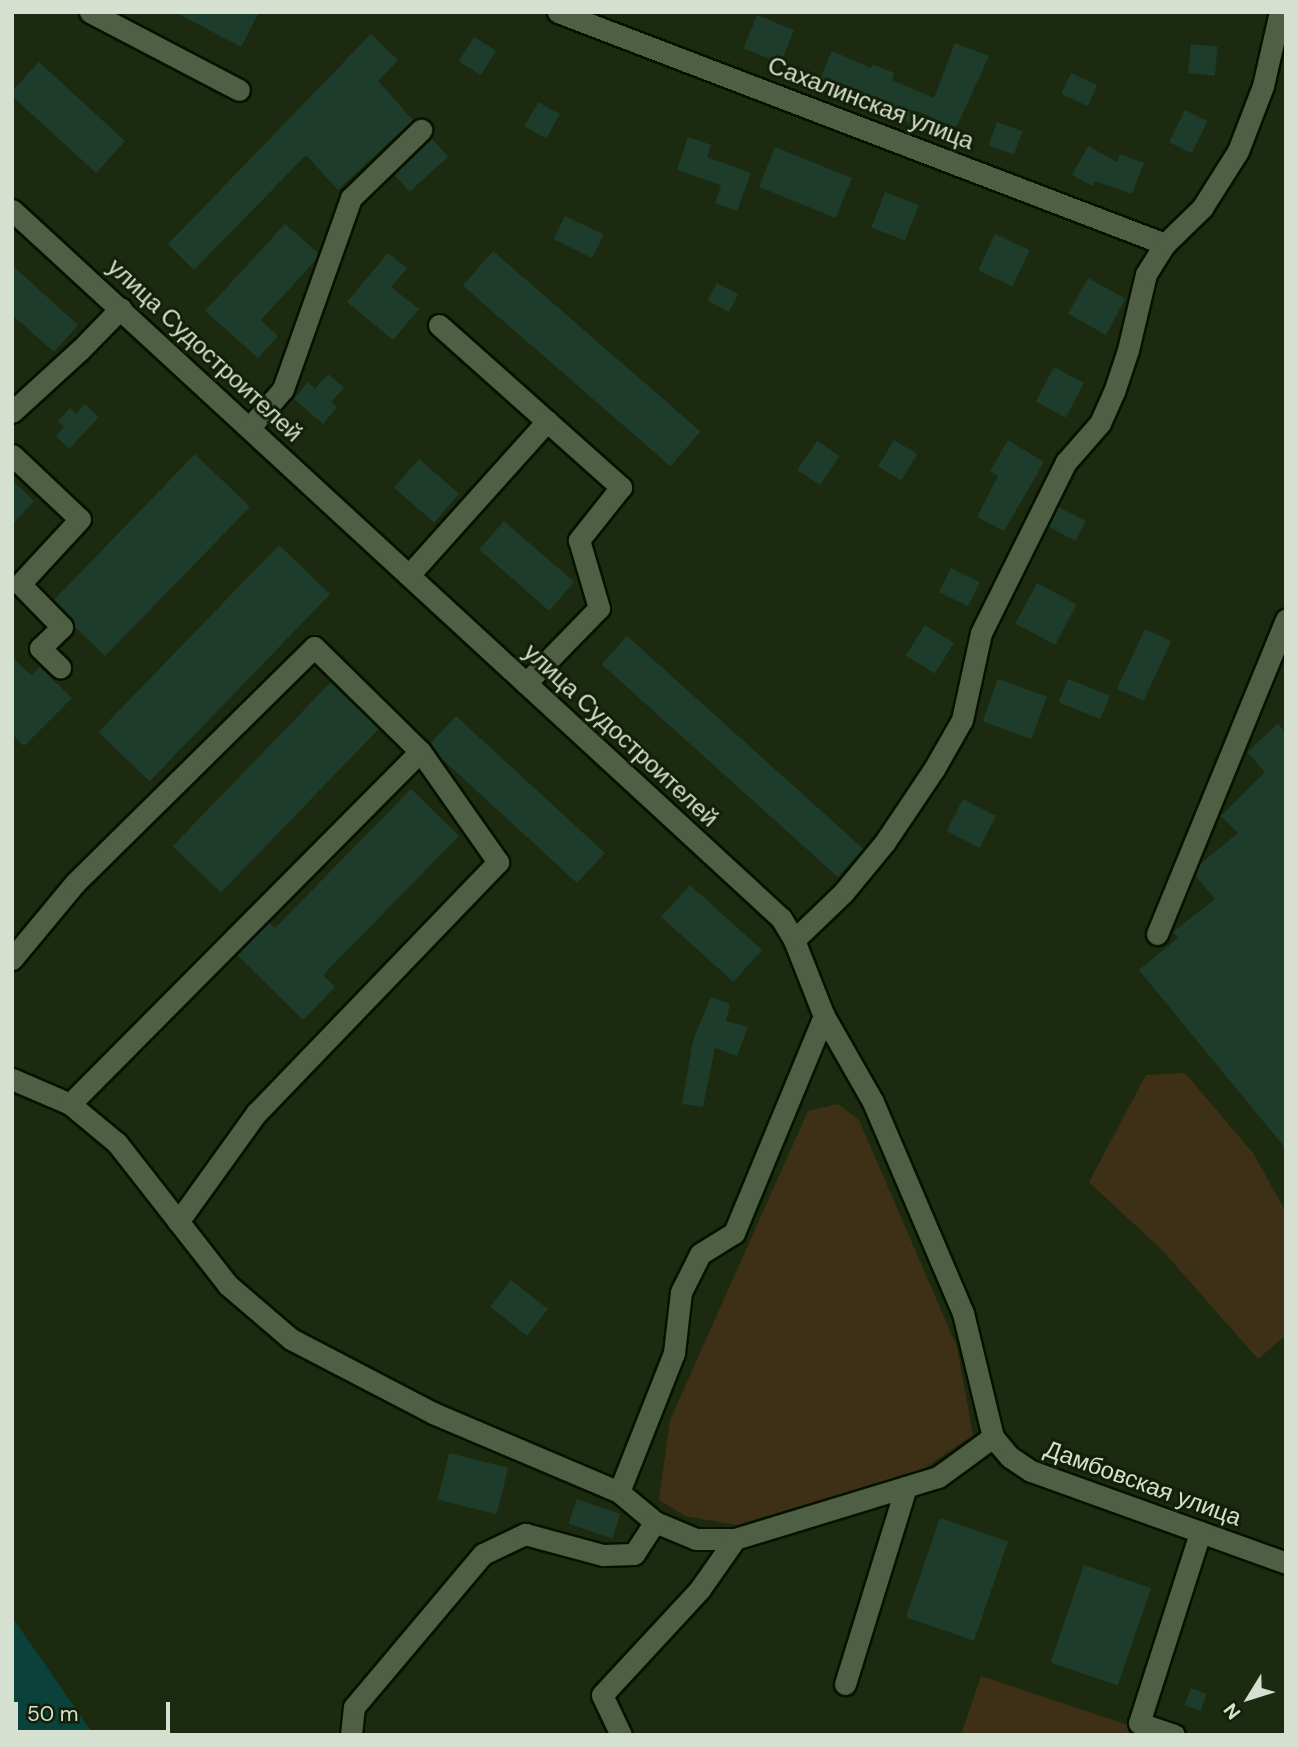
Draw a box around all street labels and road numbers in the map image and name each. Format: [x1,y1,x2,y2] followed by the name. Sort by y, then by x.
[764,50,978,156] street label: Сахалинская улица
[102,252,308,448] street label: улица Судостроителей
[518,637,724,833] street label: улица Судостроителей
[1041,1434,1245,1532] street label: Дамбовская улица

